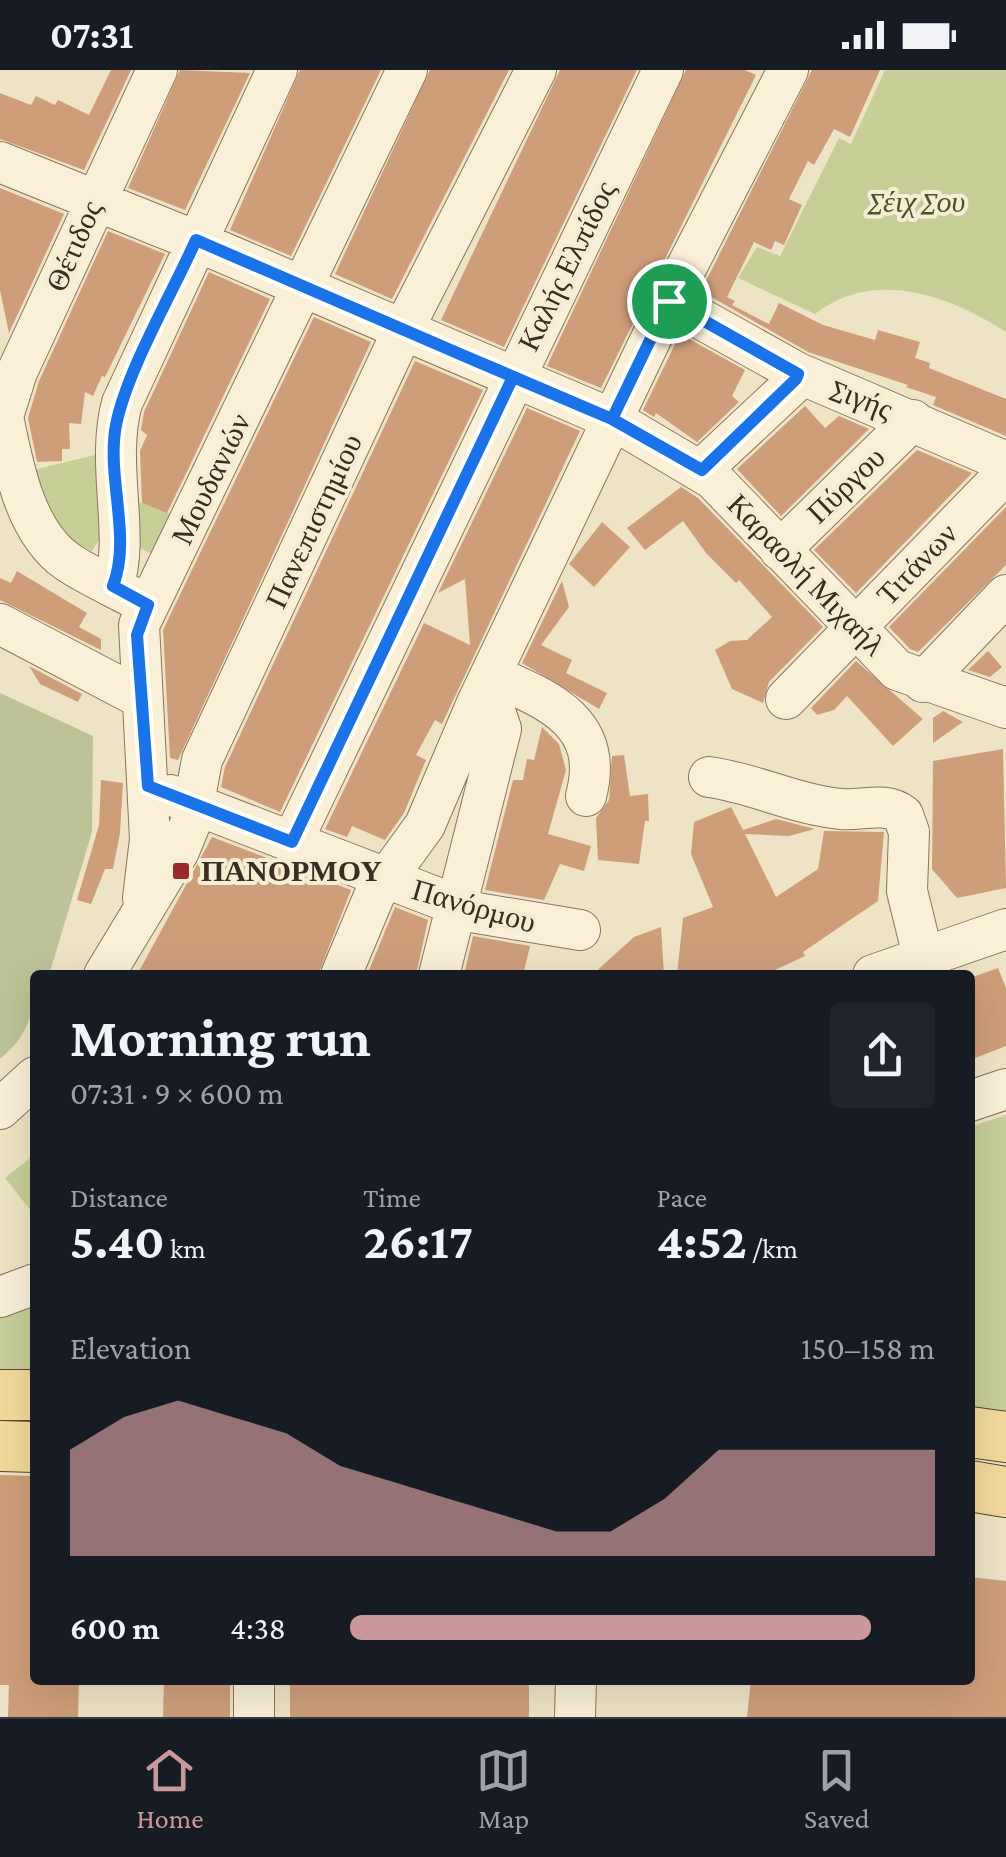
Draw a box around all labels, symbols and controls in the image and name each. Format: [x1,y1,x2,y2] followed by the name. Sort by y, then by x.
[50,14,133,56] text: 07:31
[511,176,622,356] street label: Καλής Ελπίδος
[867,185,965,218] park label: Σέιχ Σου
[39,195,108,296] street label: Θέτιδος
[627,259,712,344] pin
[642,274,697,329] icon: arrive
[827,371,898,426] street label: Σιγής
[165,408,256,550] street label: Μουδανιών
[259,429,369,613] street label: Πανεπιστημίου
[800,440,891,529] street label: Πύργου
[721,487,892,662] street label: Καραολή Μιχαήλ
[870,516,963,611] street label: Τιτάνων
[201,854,382,887] place label: ΠΑΝΟΡΜΟΥ
[170,860,192,882] marker: ΠΑΝΟΡΜΟΥ
[408,872,540,940] street label: Πανόρμου
[830,1003,935,1108] button: share
[70,1007,371,1068] text: Morning run
[70,1075,284,1111] text: 07:31 · 9 × 600 m
[70,1182,168,1213] text: Distance
[363,1182,421,1213] text: Time
[657,1182,707,1213] text: Pace
[70,1213,165,1269] text: 5.40
[363,1213,473,1269] text: 26:17
[657,1213,747,1269] text: 4:52
[165,1233,206,1264] text: km
[747,1233,798,1264] text: /km
[70,1330,191,1366] text: Elevation
[801,1330,935,1366] text: 150–158 m
[70,1610,160,1646] text: 600 m
[230,1610,286,1646] text: 4:38
[136,1743,203,1834] tab: Home
[476,1743,531,1834] tab: Map
[804,1743,870,1834] tab: Saved

